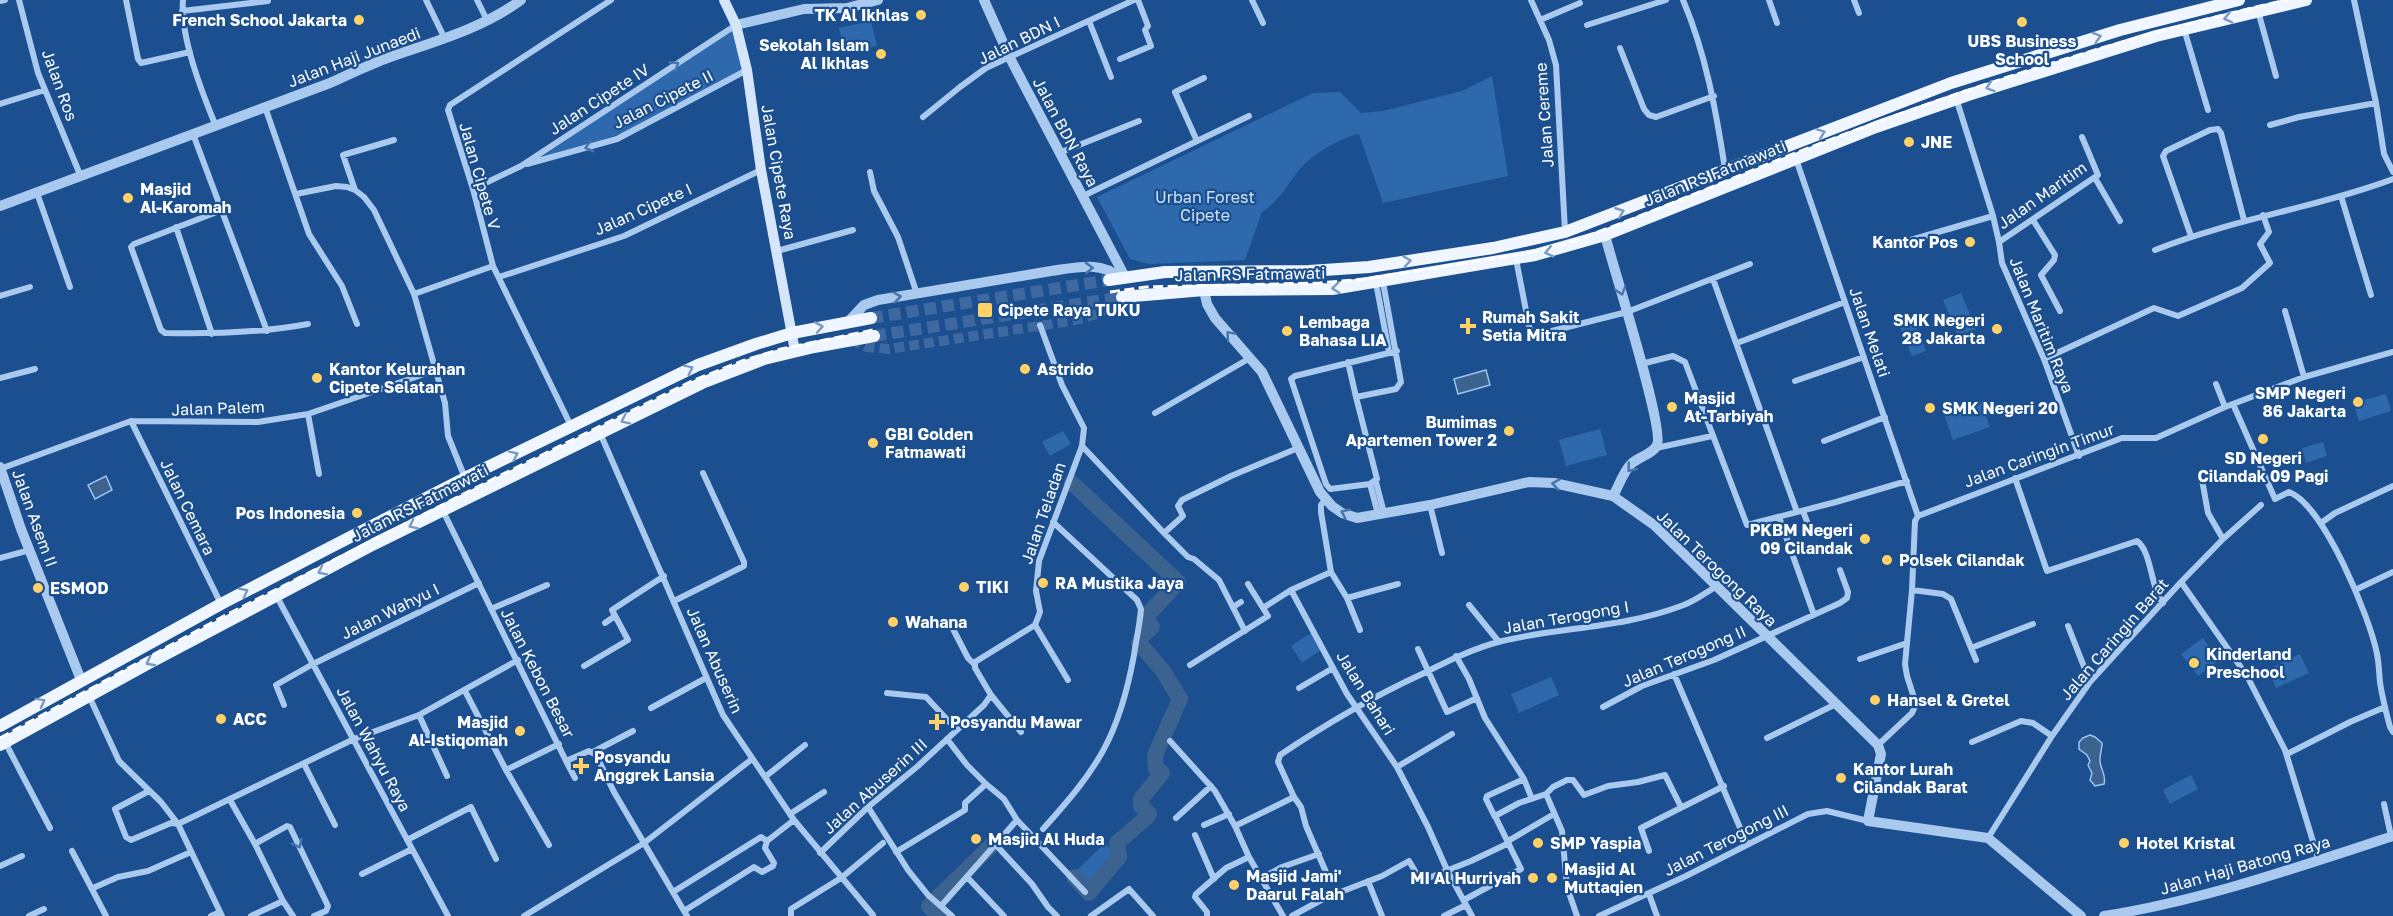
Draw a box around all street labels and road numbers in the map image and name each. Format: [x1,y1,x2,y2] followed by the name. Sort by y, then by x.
[975,11,1063,69] street label: Jalan BDN I
[285,22,423,92] street label: Jalan Haji Junaedi
[38,46,82,124] street label: Jalan Ros
[545,59,653,139] street label: Jalan Cipete IV
[1530,62,1558,168] street label: Jalan Cereme
[609,65,717,133] street label: Jalan Cipete II
[1029,74,1103,190] street label: Jalan BDN Raya
[757,103,801,241] street label: Jalan Cipete Raya
[455,120,505,232] street label: Jalan Cipete V
[1641,135,1789,211] street label: Jalan RS Fatmawati
[1994,157,2090,233] street label: Jalan Maritim
[591,179,695,239] street label: Jalan Cipete I
[2006,254,2078,396] street label: Jalan Maritim Raya
[1174,263,1326,285] street label: Jalan RS Fatmawati
[1845,284,1895,380] street label: Jalan Melati
[171,396,265,420] street label: Jalan Palem
[1961,419,2117,491] street label: Jalan Caringin Timur
[156,456,220,558] street label: Jalan Cemara
[1016,459,1070,567] street label: Jalan Teladan
[348,460,492,546] street label: Jalan RS Fatmawati
[8,466,62,570] street label: Jalan Asem II
[1653,505,1781,631] street label: Jalan Terogong Raya
[2056,574,2172,704] street label: Jalan Caringin Barat
[338,579,442,643] street label: Jalan Wahyu I
[1501,596,1631,638] street label: Jalan Terogong I
[683,604,747,716] street label: Jalan Abuserin
[497,605,579,741] street label: Jalan Kebon Besar
[1619,621,1749,691] street label: Jalan Terogong II
[1332,647,1400,739] street label: Jalan Bahari
[333,683,415,815] street label: Jalan Wahyu Raya
[819,734,931,838] street label: Jalan Abuserin III
[1660,800,1792,880] street label: Jalan Terogong III
[2158,831,2332,899] street label: Jalan Haji Batong Raya

